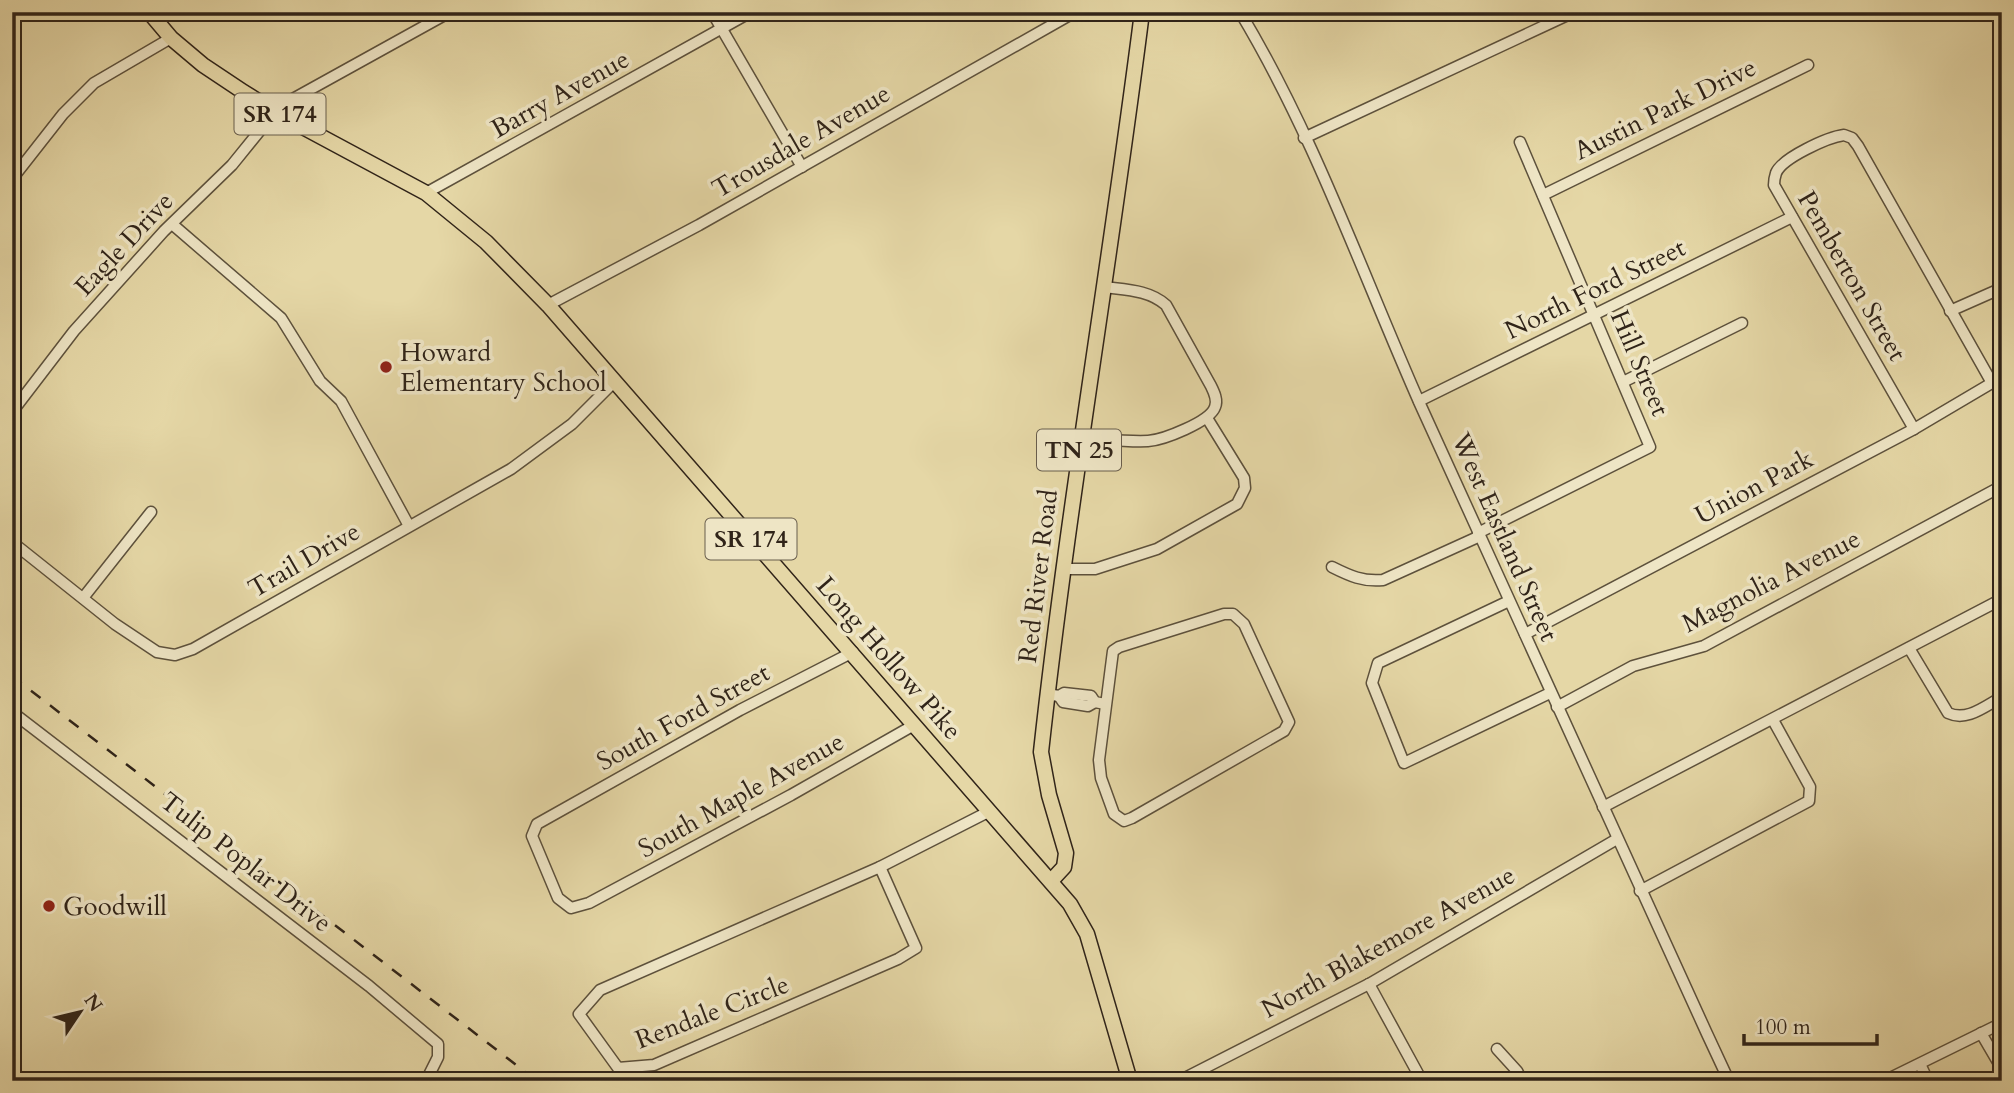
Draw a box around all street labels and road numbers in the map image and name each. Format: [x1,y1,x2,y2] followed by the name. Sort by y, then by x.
[485,42,635,146] street label: Barry Avenue
[1568,50,1762,168] street label: Austin Park Drive
[705,76,897,206] street label: Trousdale Avenue
[234,93,326,134] road number: SR 174
[67,184,181,304] street label: Eagle Drive
[1789,185,1915,367] street label: Pemberton Street
[1499,230,1691,348] street label: North Ford Street
[1602,305,1678,421] street label: Hill Street
[1443,426,1567,647] street label: West Eastland Street
[1037,430,1121,471] road number: TN 25
[1689,441,1819,533] street label: Union Park
[1010,487,1066,665] street label: Red River Road
[242,514,366,606] street label: Trail Drive
[706,518,796,560] road number: SR 174
[1676,521,1866,641] street label: Magnolia Avenue
[808,569,970,747] street label: Long Hollow Pike
[590,655,776,779] street label: South Ford Street
[632,724,850,866] street label: South Maple Avenue
[153,784,339,940] street label: Tulip Poplar Drive
[1255,858,1521,1026] street label: North Blakemore Avenue
[630,967,794,1057] street label: Rendale Circle

